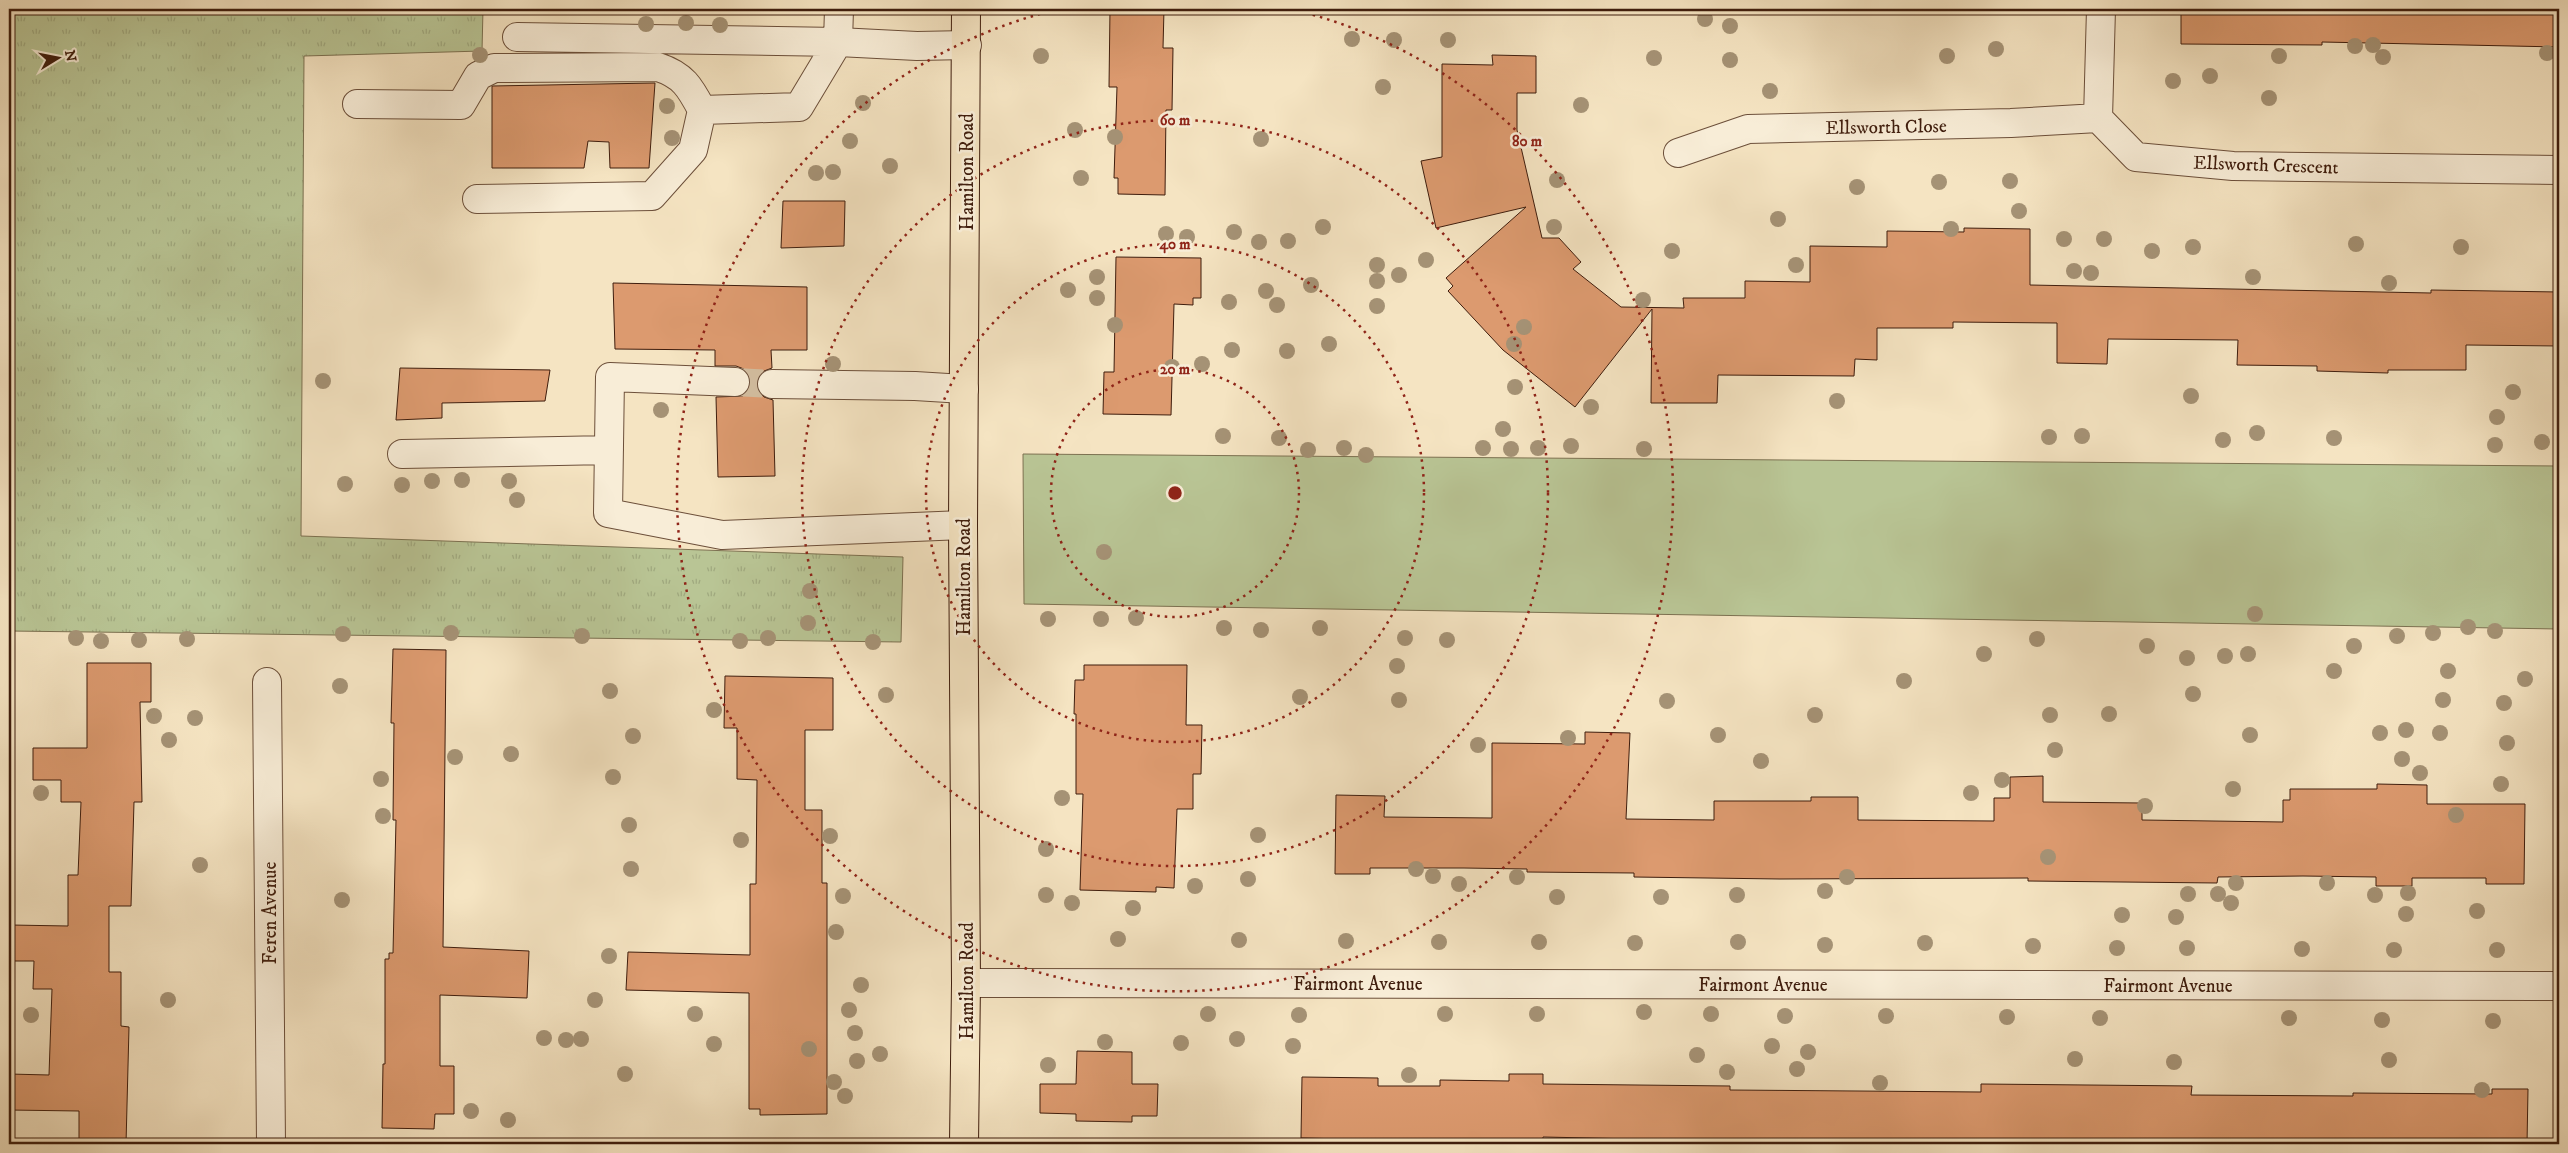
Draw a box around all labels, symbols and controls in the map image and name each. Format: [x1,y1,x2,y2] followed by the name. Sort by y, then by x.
[32,32,82,82] north arrow
[60,49,80,64] text: N
[1160,111,1191,130] text: 60 m
[956,113,979,231] street label: Hamilton Road
[1825,115,1947,140] street label: Ellsworth Close
[1512,132,1543,151] text: 80 m
[2193,151,2339,180] street label: Ellsworth Crescent
[1158,235,1191,254] text: 40 m
[1160,360,1191,379] text: 20 m
[1166,484,1184,502] centre of rings
[953,518,976,636] street label: Hamilton Road
[259,861,282,964] street label: Feren Avenue
[956,922,979,1040] street label: Hamilton Road
[1293,973,1423,996] street label: Fairmont Avenue
[1698,974,1828,997] street label: Fairmont Avenue
[2103,975,2233,998] street label: Fairmont Avenue

